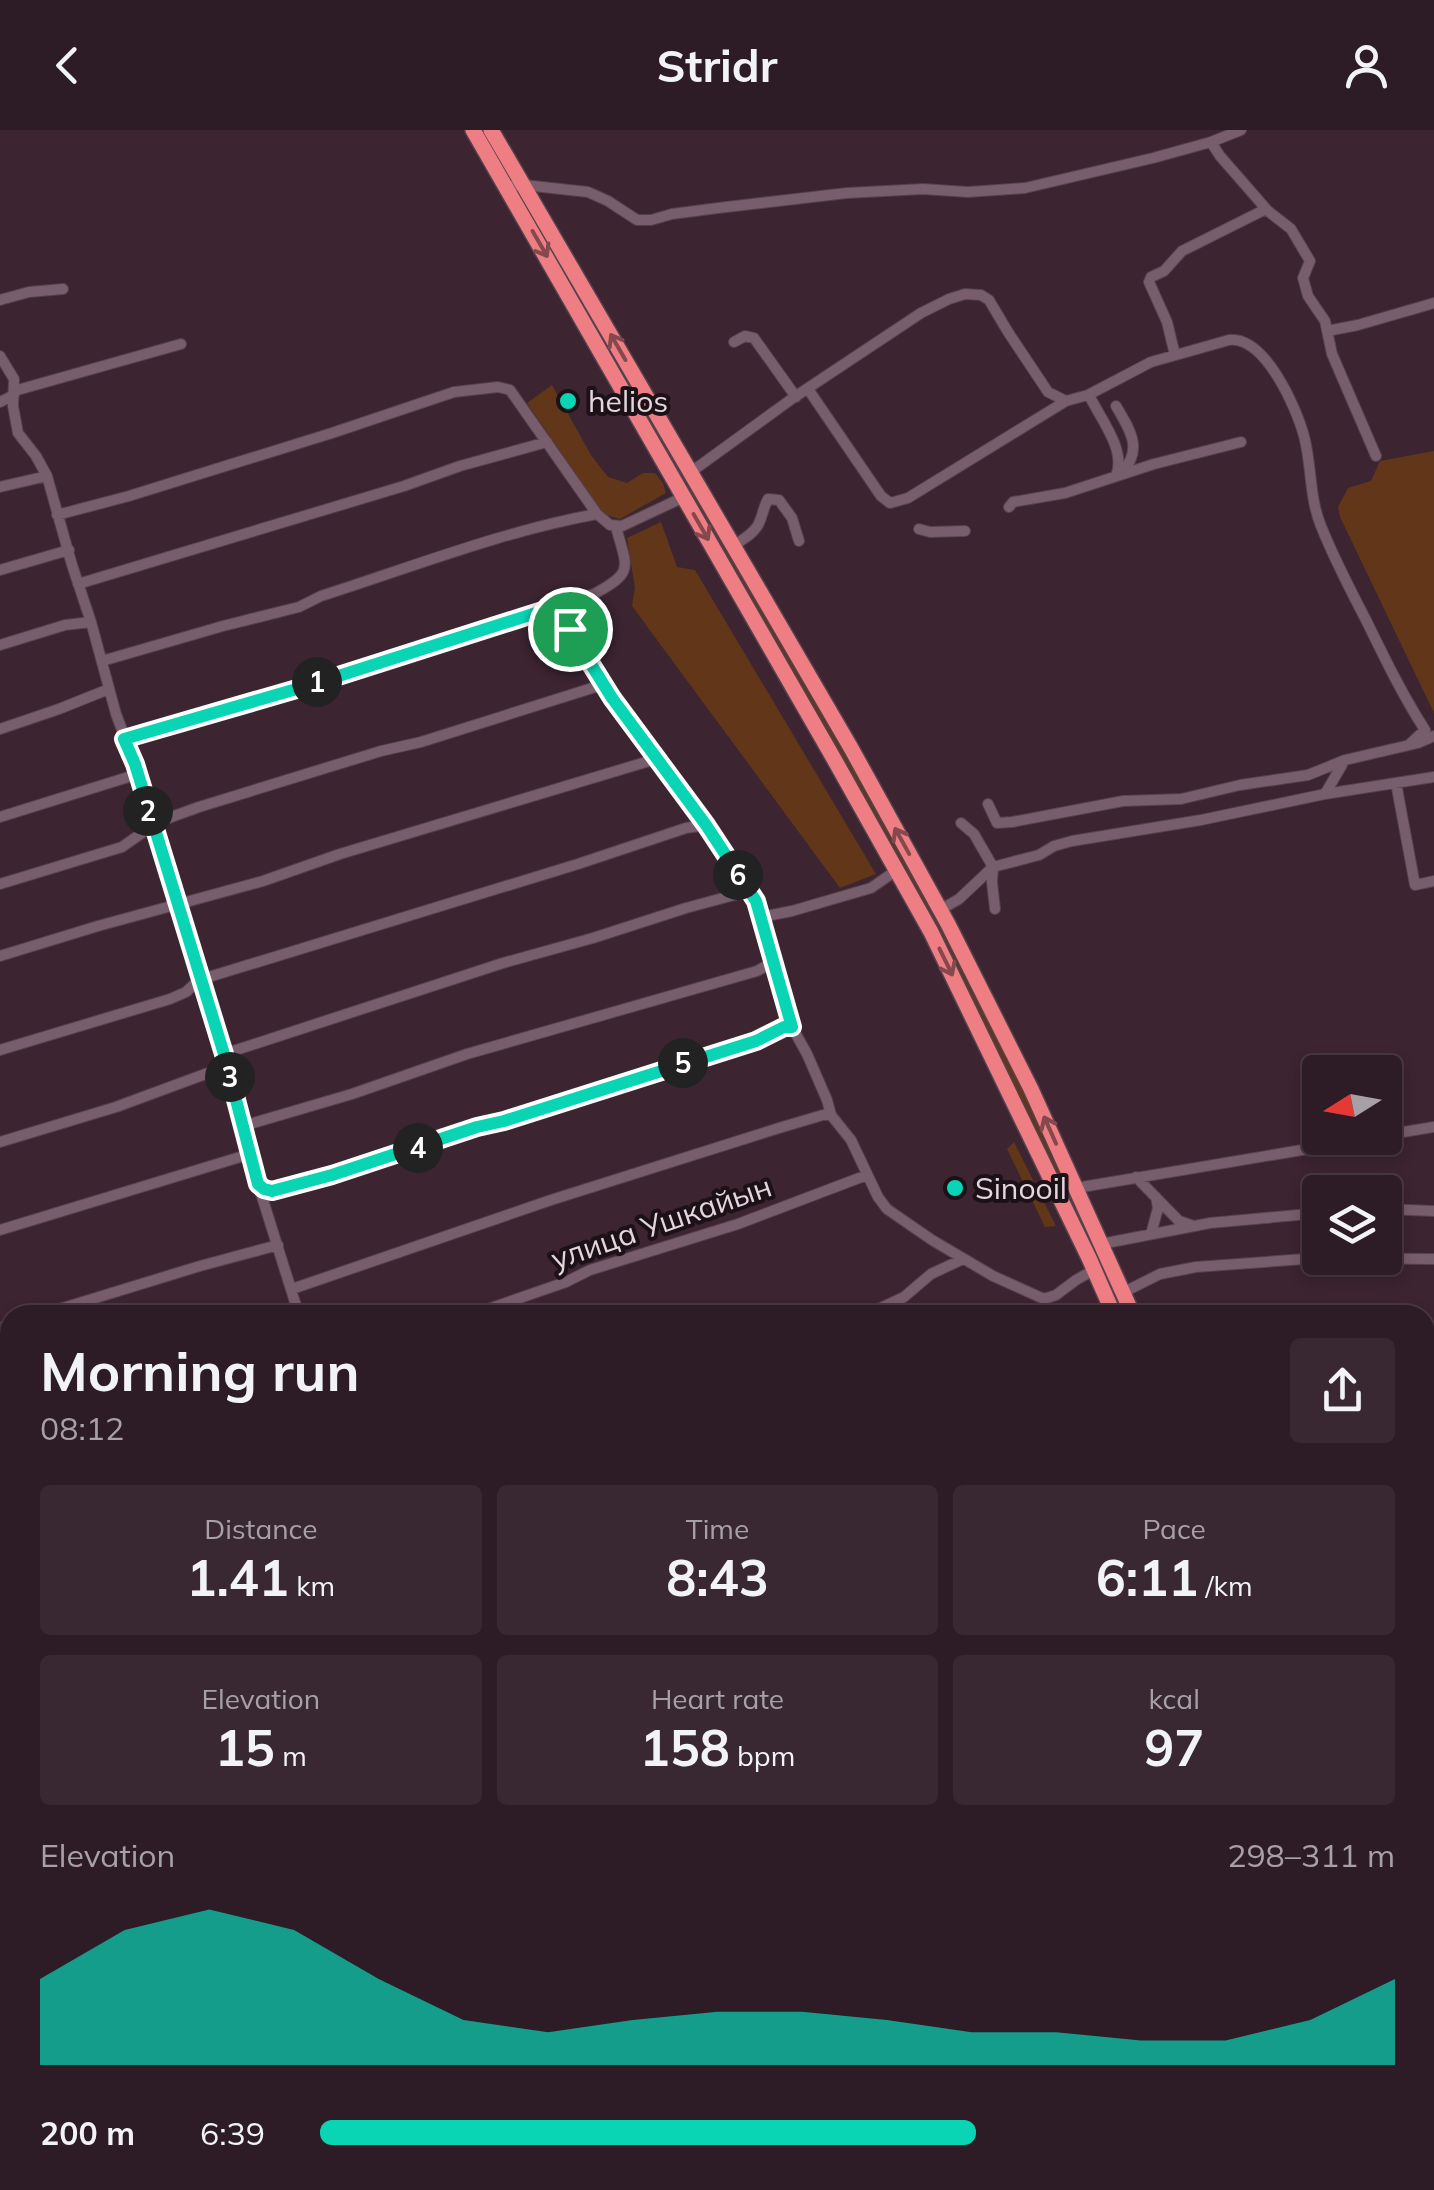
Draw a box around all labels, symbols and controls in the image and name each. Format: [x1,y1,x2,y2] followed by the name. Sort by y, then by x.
[657,37,777,93] text: Stridr
[40,38,95,93] icon: back
[1339,38,1394,93] icon: person
[530,230,550,258] one-way arrow
[608,333,628,362] one-way arrow
[588,382,668,420] place label: helios
[557,390,579,412] marker: helios
[692,511,712,541] one-way arrow
[528,587,613,672] pin
[543,602,598,657] icon: arrive
[292,657,342,707] pin: 1
[309,664,325,699] text: 1
[123,786,173,836] pin: 2
[140,793,156,828] text: 2
[892,827,912,856] one-way arrow
[713,850,763,900] pin: 6
[730,857,746,892] text: 6
[937,947,956,977] one-way arrow
[658,1038,708,1088] pin: 5
[675,1045,691,1080] text: 5
[205,1052,255,1102] pin: 3
[1302,1055,1402,1155] north arrow
[1302,1055,1402,1275] map controls
[222,1059,238,1094] text: 3
[1040,1115,1058,1146] one-way arrow
[393,1123,443,1173] pin: 4
[410,1130,426,1165] text: 4
[546,1166,776,1278] street label: улица Ушкайын
[975,1169,1067,1207] place label: Sinooil
[1302,1175,1402,1275] button: layers
[944,1177,966,1199] marker: Sinooil
[40,1336,360,1405] text: Morning run
[1290,1338,1395,1443] button: share
[40,1408,124,1448] text: 08:12
[204,1511,317,1546] text: Distance
[686,1511,749,1546] text: Time
[1143,1511,1206,1546] text: Pace
[186,1546,289,1609] text: 1.41
[666,1546,769,1609] text: 8:43
[1096,1546,1198,1609] text: 6:11
[289,1568,335,1603] text: km
[1198,1568,1252,1603] text: /km
[202,1681,320,1716] text: Elevation
[651,1681,784,1716] text: Heart rate
[1149,1681,1200,1716] text: kcal
[215,1716,275,1779] text: 15
[640,1716,730,1779] text: 158
[1144,1716,1204,1779] text: 97
[275,1738,307,1773] text: m
[730,1738,795,1773] text: bpm
[40,1835,175,1875] text: Elevation
[1227,1835,1395,1875] text: 298–311 m
[40,2113,135,2153] text: 200 m
[200,2113,265,2153] text: 6:39

